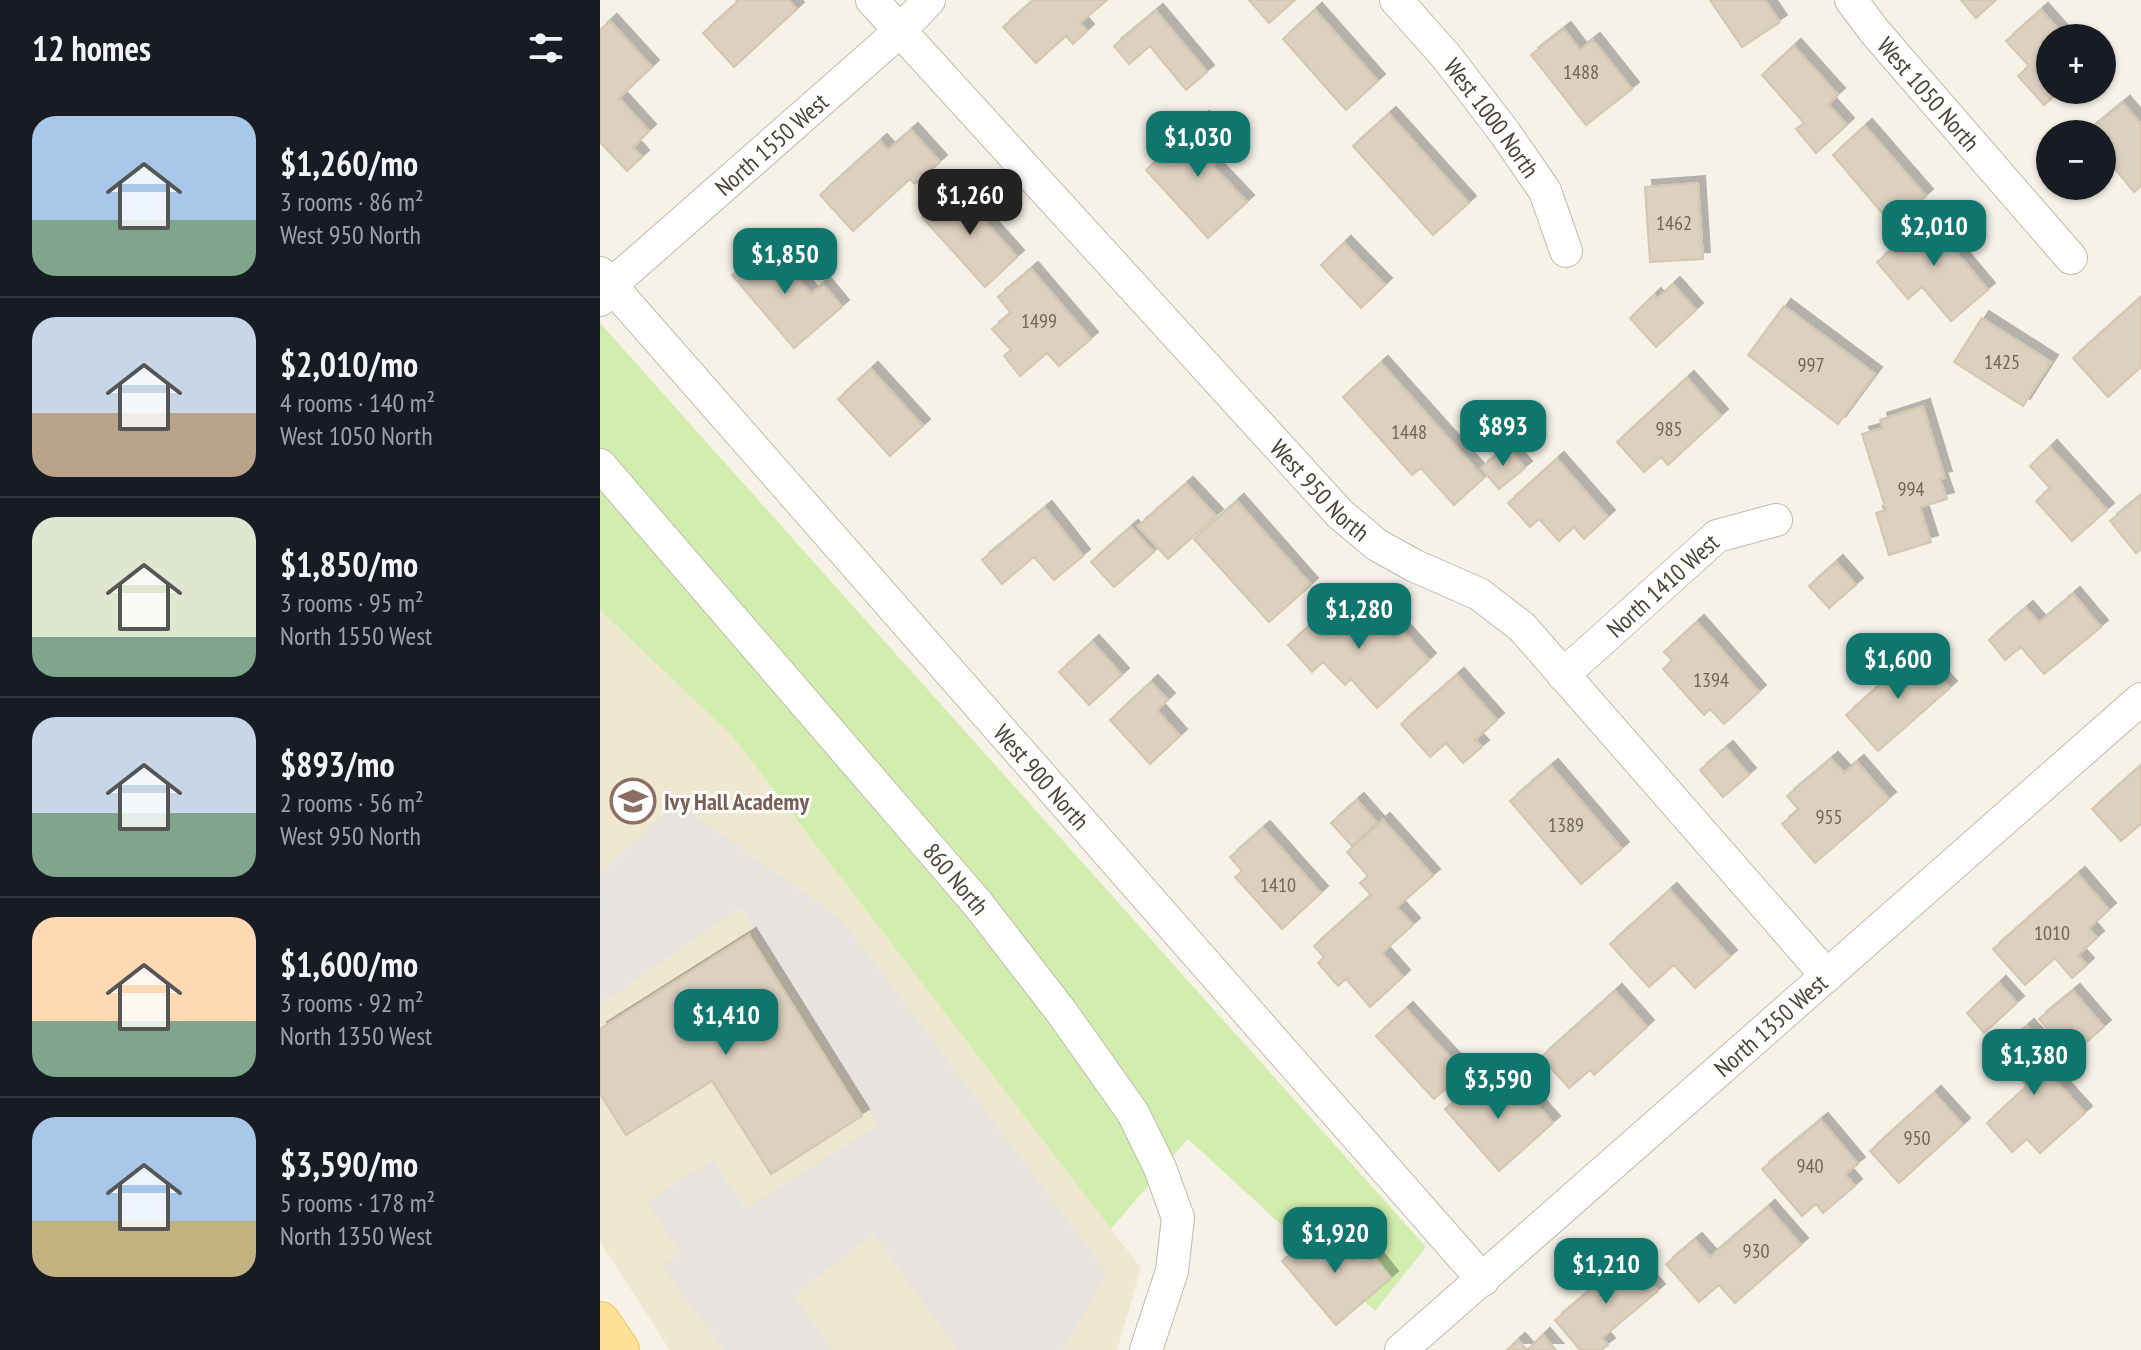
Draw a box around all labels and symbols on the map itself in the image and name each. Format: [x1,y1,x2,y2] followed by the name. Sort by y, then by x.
[1871,31,1987,157] street label: West 1050 North
[1438,52,1546,183] street label: West 1000 North
[1563,59,1599,85] house number: 1488
[708,86,835,202] street label: North 1550 West
[1133,111,1263,179] pin: $1,030
[905,169,1035,237] pin: $1,260
[1869,200,1999,268] pin: $2,010
[1656,210,1692,236] house number: 1462
[720,228,850,296] pin: $1,850
[1021,308,1057,334] house number: 1499
[1984,349,2020,375] house number: 1425
[1798,352,1825,378] house number: 997
[1456,400,1550,468] pin: $893
[1656,416,1683,442] house number: 985
[1391,419,1427,445] house number: 1448
[1264,432,1376,548] street label: West 950 North
[1898,476,1925,502] house number: 994
[1600,526,1725,644] street label: North 1410 West
[1294,583,1424,651] pin: $1,280
[1833,633,1963,701] pin: $1,600
[1693,667,1729,693] house number: 1394
[987,718,1096,836] street label: West 900 North
[609,777,657,825] school or university icon: Ivy Hall Academy
[664,786,809,817] place label: Ivy Hall Academy
[1816,804,1843,830] house number: 955
[1548,812,1584,838] house number: 1389
[917,836,996,921] street label: 860 North
[1260,872,1296,898] house number: 1410
[2034,920,2070,946] house number: 1010
[1707,967,1834,1083] street label: North 1350 West
[661,989,791,1057] pin: $1,410
[1969,1029,2099,1097] pin: $1,380
[1433,1053,1563,1121] pin: $3,590
[1904,1125,1931,1151] house number: 950
[1797,1153,1824,1179] house number: 940
[1270,1207,1400,1275] pin: $1,920
[1541,1238,1671,1306] pin: $1,210
[1743,1238,1770,1264] house number: 930

